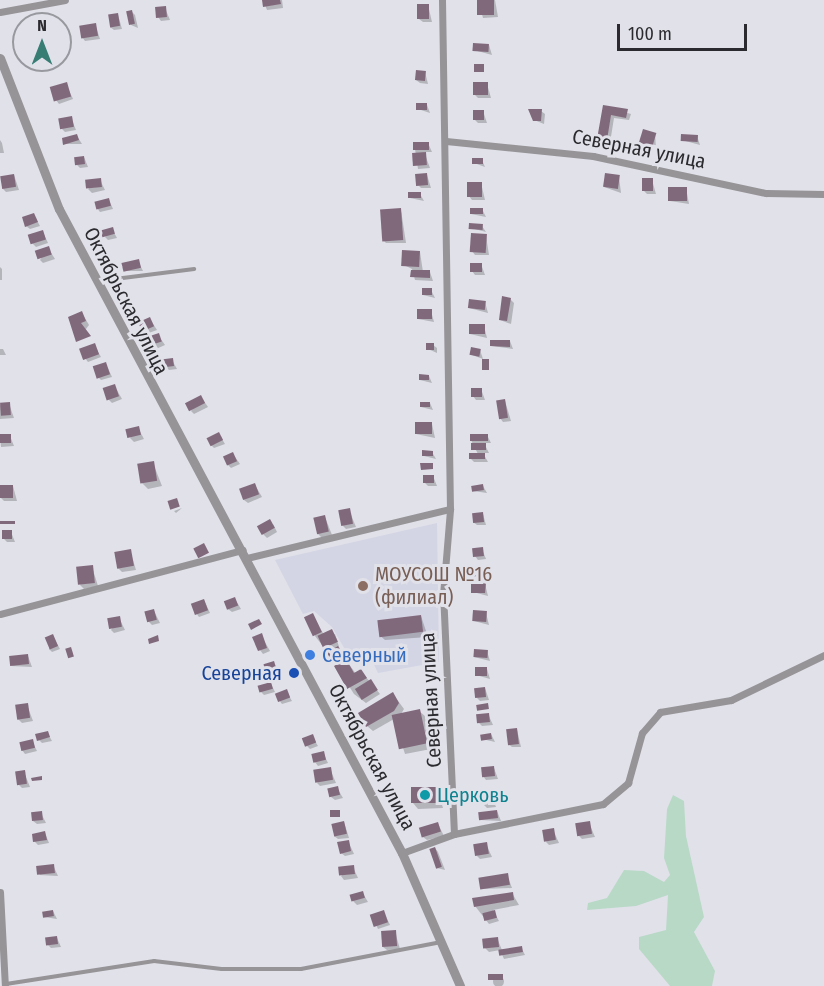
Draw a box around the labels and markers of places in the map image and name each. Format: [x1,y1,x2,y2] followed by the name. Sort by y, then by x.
[375,562,492,609] place label: МОУСОШ №16 (филиал)
[356,579,370,593] marker: МОУСОШ №16 (филиал)
[322,643,407,667] place label: Северный
[303,648,317,662] marker: Северный
[201,661,282,685] place label: Северная
[287,666,301,680] marker: Северная
[437,783,509,807] place label: Церковь
[418,788,432,802] marker: Церковь

